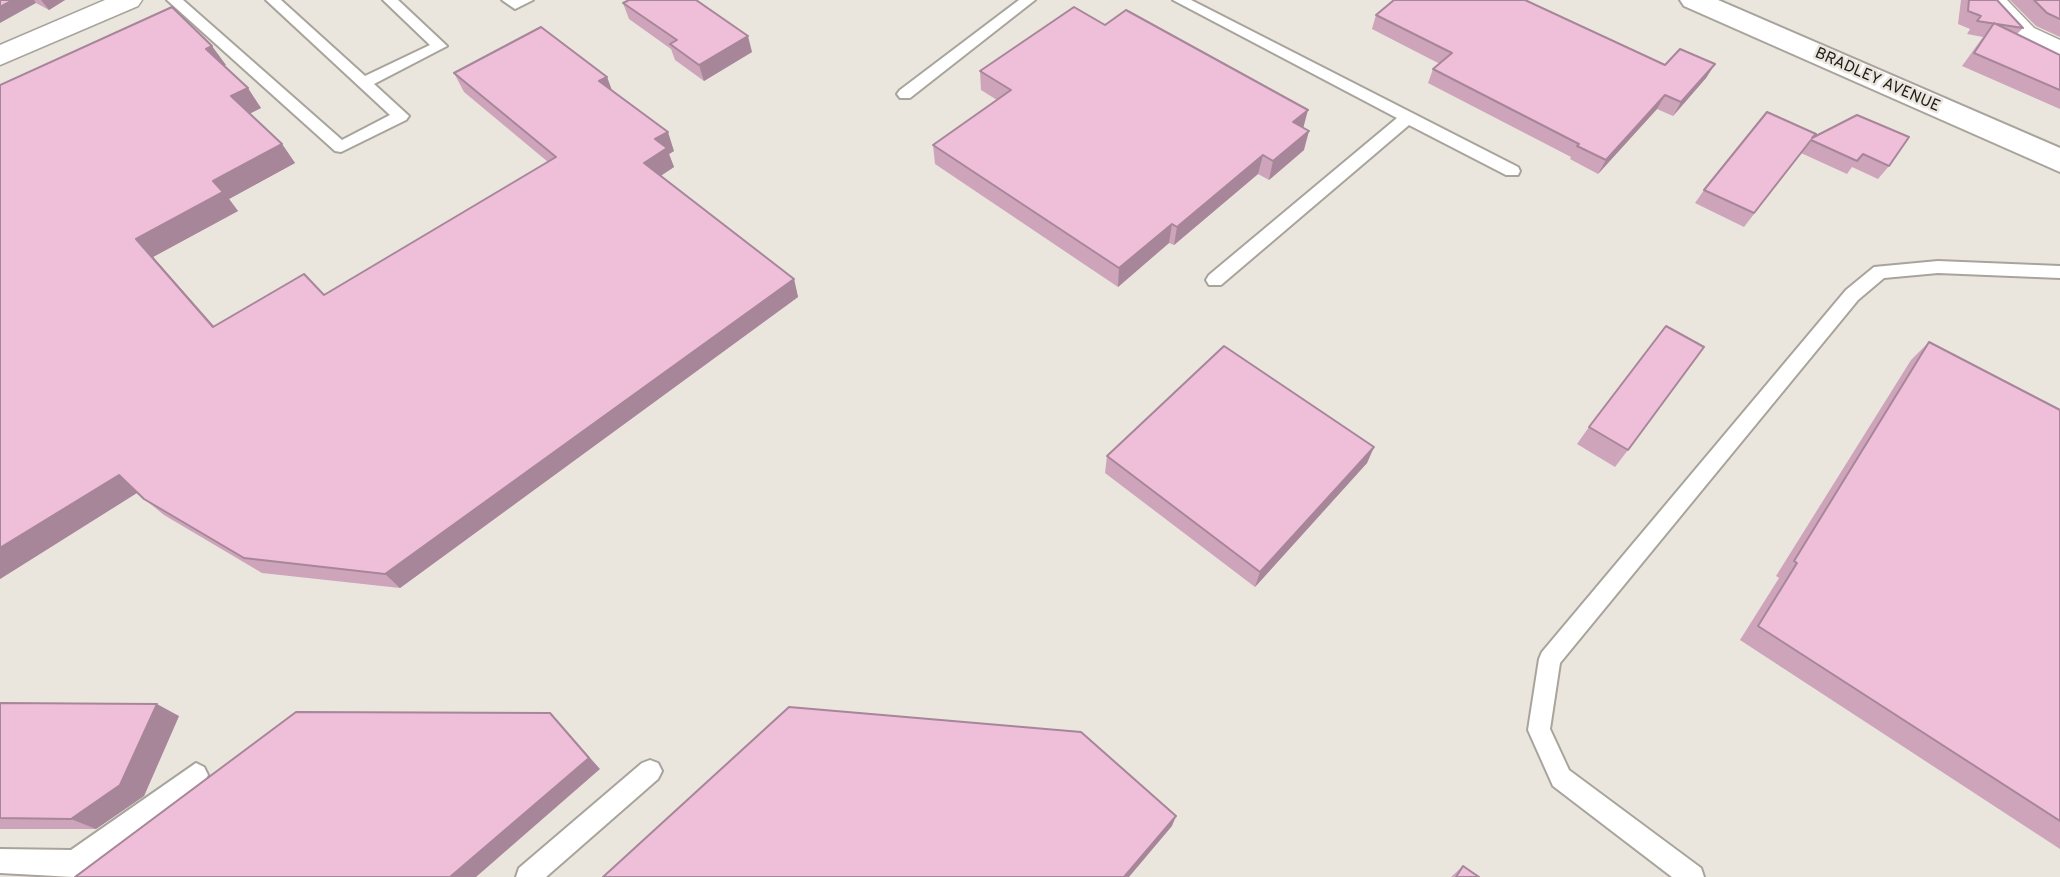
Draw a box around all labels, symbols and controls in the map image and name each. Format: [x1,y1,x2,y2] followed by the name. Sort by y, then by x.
[1811,45,1943,117] street label: BRADLEY AVENUE

